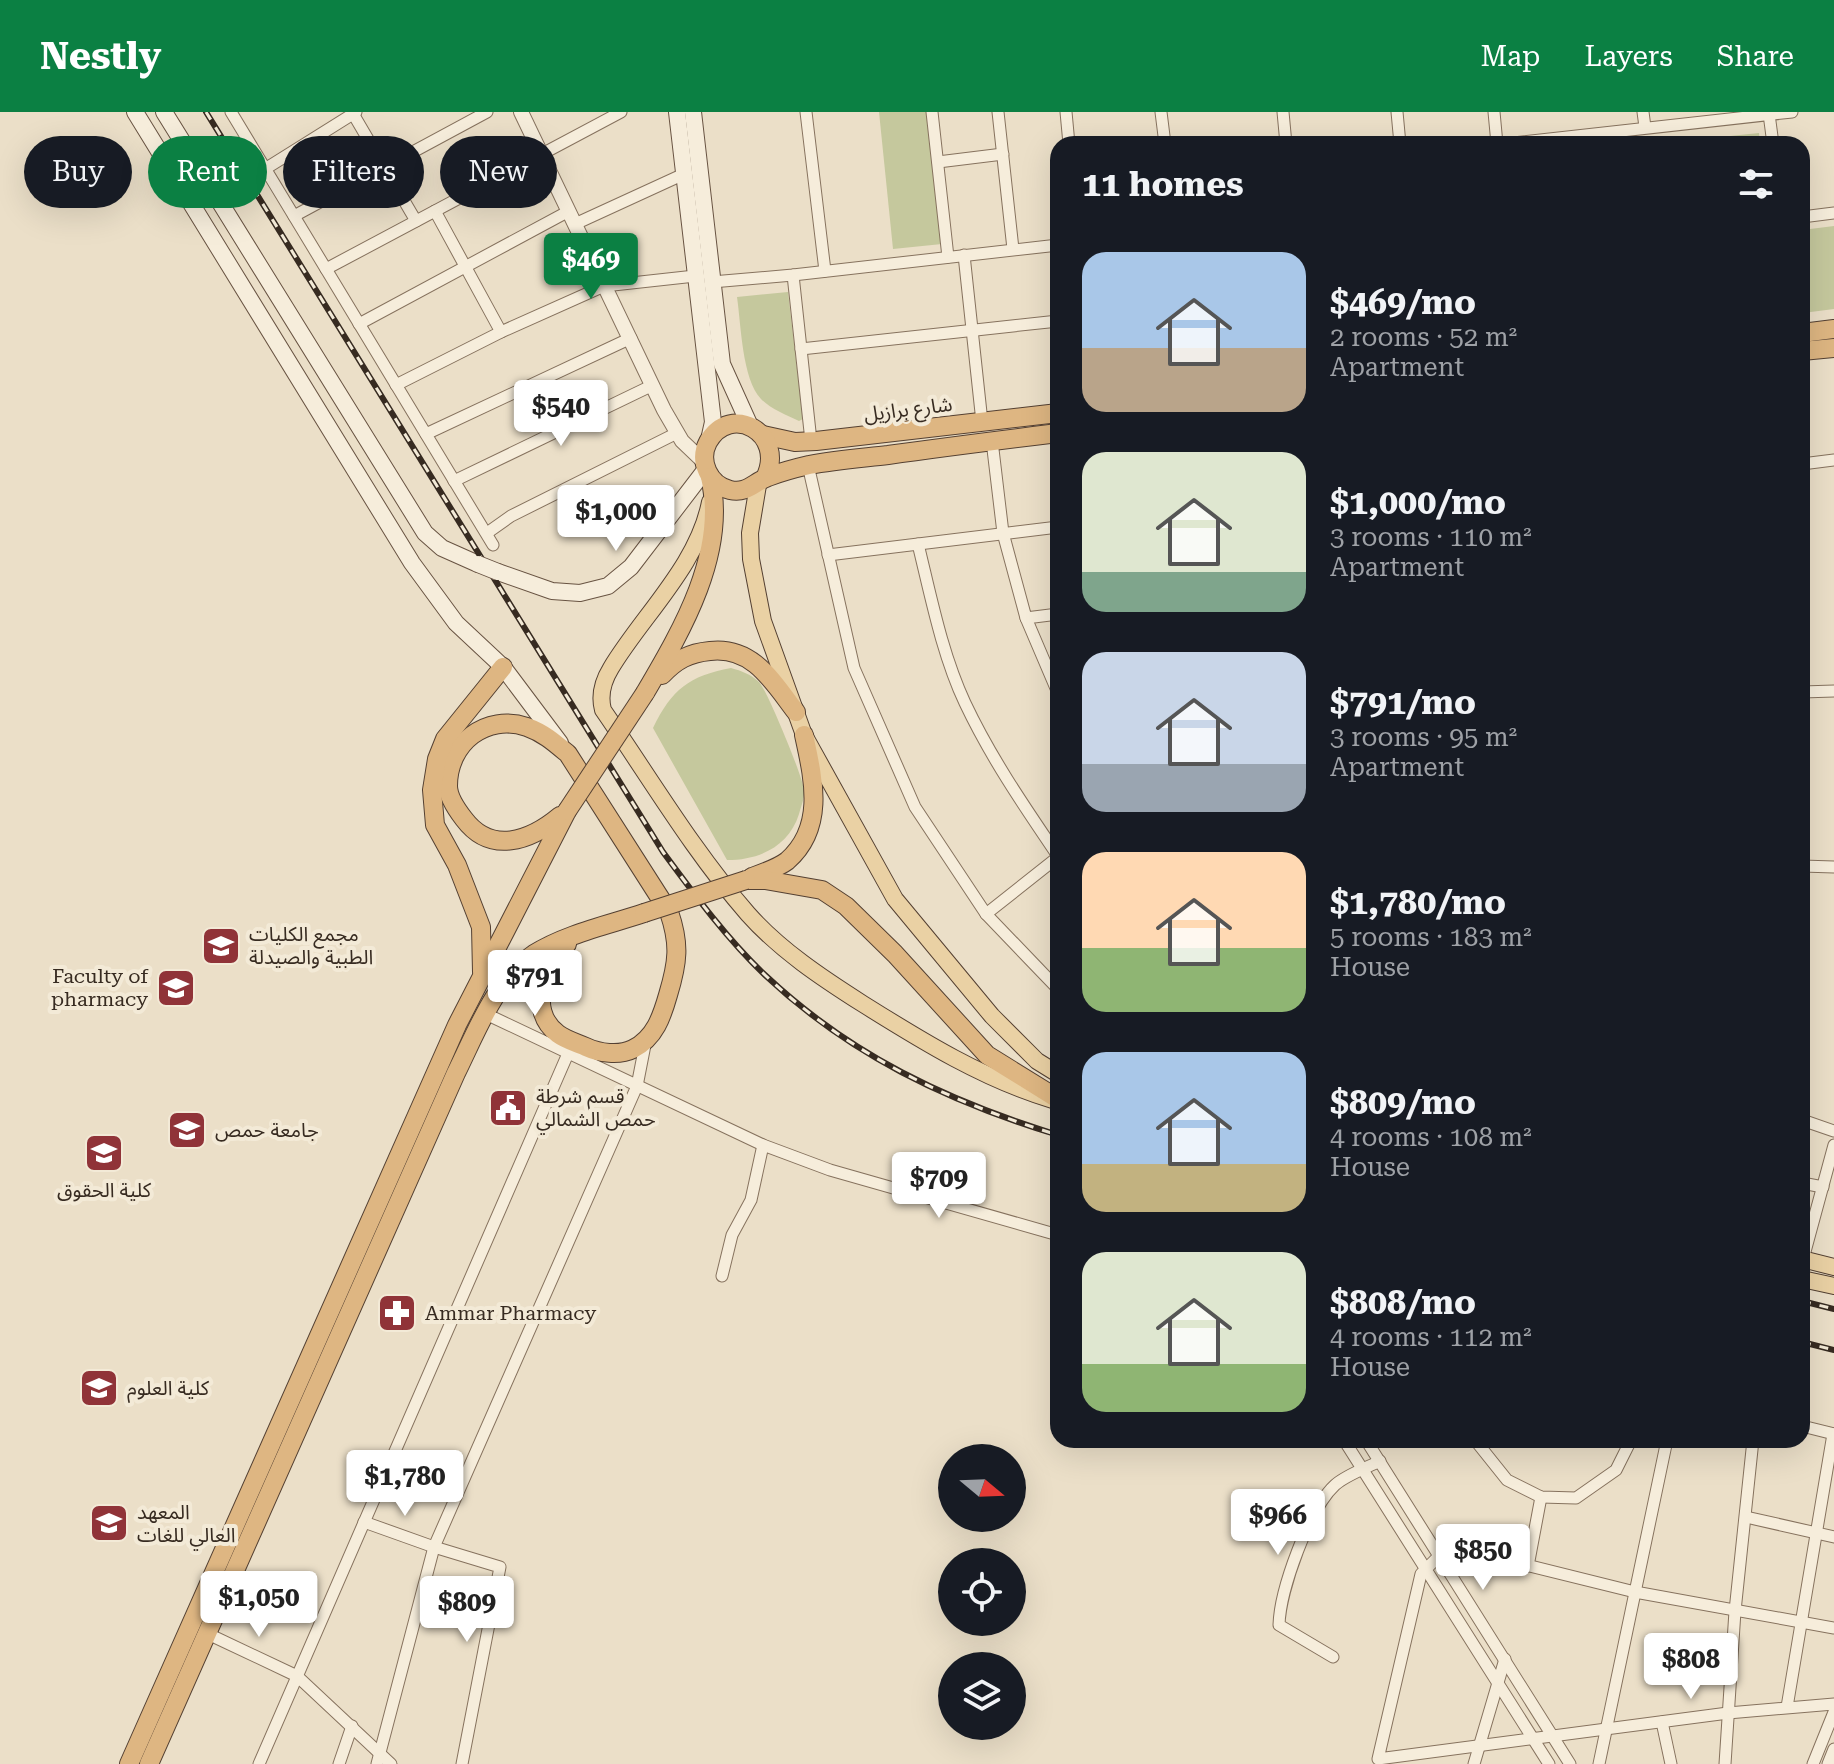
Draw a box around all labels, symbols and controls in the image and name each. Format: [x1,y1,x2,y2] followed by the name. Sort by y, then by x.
[40,34,161,78] text: Nestly
[1481,40,1540,73] text: Map
[1584,40,1673,73] text: Layers
[1717,40,1794,73] text: Share
[24,136,132,208] chip: Buy
[148,136,267,208] chip: Rent
[283,136,424,208] chip: Filters
[440,136,557,208] chip: New
[1734,162,1778,206] icon: filters
[1082,164,1244,204] text: 11 homes
[544,233,638,301] pin: $469
[562,244,620,274] text: $469
[1330,282,1476,322] text: $469/mo
[1146,284,1242,380] icon: home
[1330,322,1517,352] text: 2 rooms · 52 m²
[1330,352,1464,382] text: Apartment
[514,380,608,448] pin: $540
[532,391,590,421] text: $540
[862,392,954,429] street label: شارع برازيل
[1330,482,1506,522] text: $1,000/mo
[1146,484,1242,580] icon: home
[551,485,681,553] pin: $1,000
[575,496,657,526] text: $1,000
[1330,522,1532,552] text: 3 rooms · 110 m²
[1330,552,1464,582] text: Apartment
[1330,682,1476,722] text: $791/mo
[1146,684,1242,780] icon: home
[1330,722,1517,752] text: 3 rooms · 95 m²
[1330,752,1464,782] text: Apartment
[1330,882,1506,922] text: $1,780/mo
[1146,884,1242,980] icon: home
[249,922,373,969] place label: مجمع الكليات الطبية والصيدلة
[1330,922,1532,952] text: 5 rooms · 183 m²
[200,925,242,967] school or university icon: مجمع الكليات الطبية والصيدلة
[488,950,582,1018] pin: $791
[1330,952,1410,982] text: House
[506,961,564,991] text: $791
[51,964,149,1011] place label: Faculty of pharmacy
[155,967,197,1009] school or university icon: Faculty of pharmacy
[1330,1082,1476,1122] text: $809/mo
[536,1084,656,1135] place label: قسم شرطة حمص الشمالي
[1146,1084,1242,1180] icon: home
[487,1087,529,1129] public building icon: قسم شرطة حمص الشمالي
[166,1109,208,1151] school or university icon: جامعة حمص
[215,1118,319,1142] place label: جامعة حمص
[1330,1122,1532,1152] text: 4 rooms · 108 m²
[83,1132,125,1174] school or university icon: كلية الحقوق
[892,1152,986,1220] pin: $709
[1330,1152,1410,1182] text: House
[910,1163,968,1193] text: $709
[57,1178,152,1202] place label: كلية الحقوق
[1330,1282,1476,1322] text: $808/mo
[1146,1284,1242,1380] icon: home
[376,1292,418,1334] pharmacy icon: Ammar Pharmacy
[425,1301,596,1325] place label: Ammar Pharmacy
[1330,1322,1532,1352] text: 4 rooms · 112 m²
[1330,1352,1410,1382] text: House
[78,1367,120,1409] school or university icon: كلية العلوم
[127,1376,210,1403] place label: كلية العلوم
[938,1444,1026,1532] north arrow
[938,1444,1026,1740] map controls
[340,1450,470,1518] pin: $1,780
[364,1461,446,1491] text: $1,780
[1231,1489,1325,1557] pin: $966
[137,1500,235,1551] place label: المعهد العالي للغات
[1249,1500,1307,1530] text: $966
[88,1502,130,1544] school or university icon: المعهد العالي للغات
[1436,1524,1530,1592] pin: $850
[1454,1535,1512,1565] text: $850
[938,1548,1026,1636] button: locate
[194,1571,324,1639] pin: $1,050
[420,1576,514,1644] pin: $809
[218,1582,300,1612] text: $1,050
[438,1587,496,1617] text: $809
[1644,1633,1738,1701] pin: $808
[1662,1644,1720,1674] text: $808
[938,1652,1026,1740] button: layers

